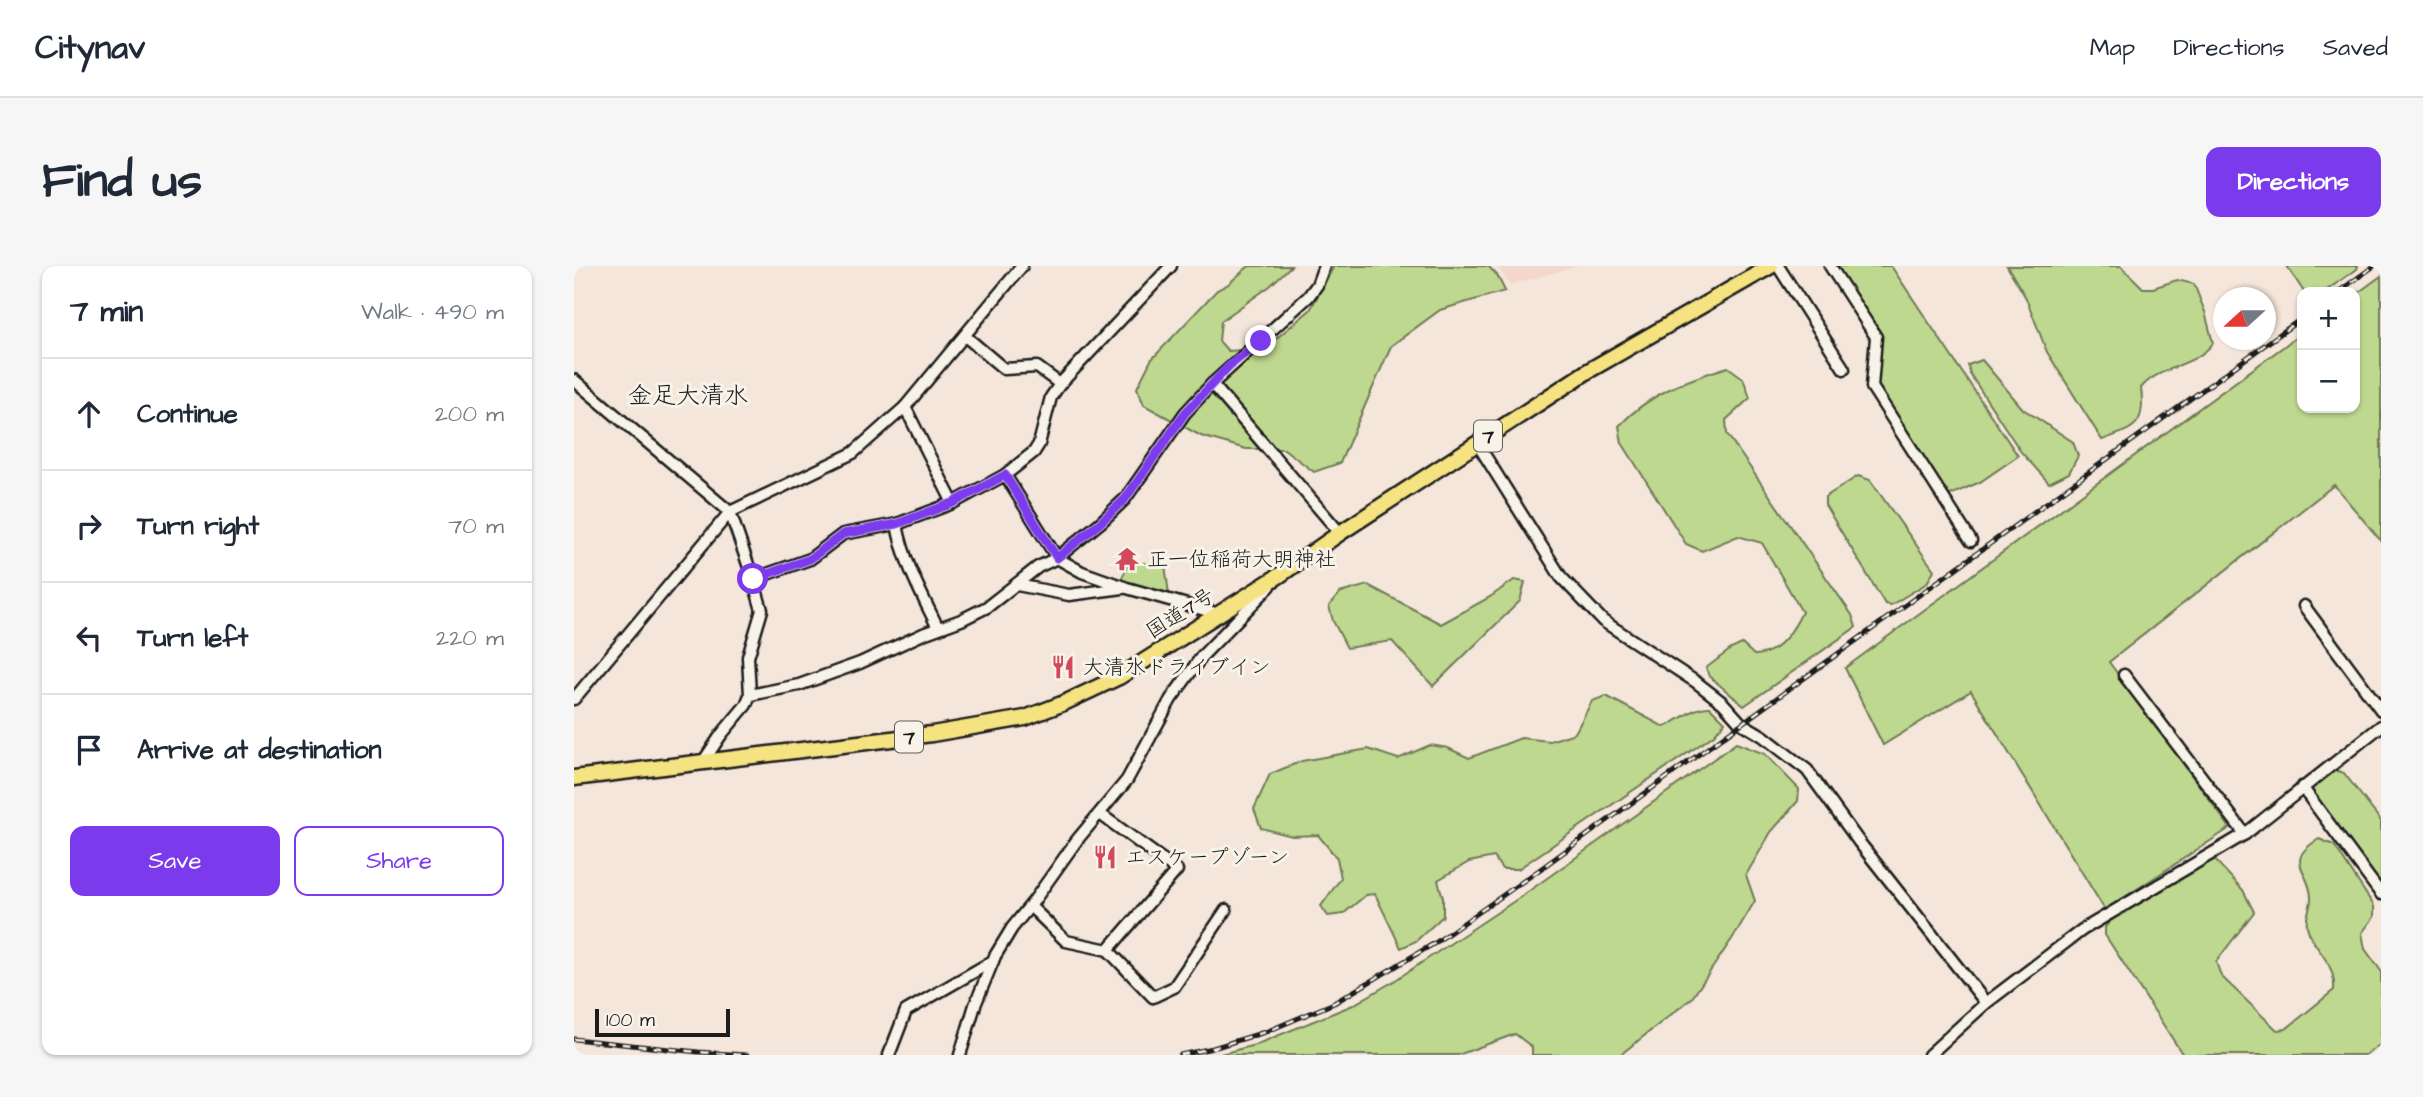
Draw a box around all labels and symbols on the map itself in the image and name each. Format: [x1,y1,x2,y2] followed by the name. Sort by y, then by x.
[2213,287,2276,350] north arrow
[1245,325,1276,356] route end
[628,379,748,413] district label: 金足大清水
[1474,420,1502,452] road number: 7
[1113,545,1141,573] temple icon: 正一位稲荷大明神社
[1147,545,1336,574] place label: 正一位稲荷大明神社
[737,563,768,594] route start
[1140,581,1220,646] street label: 国道7号
[1049,653,1077,681] restaurant icon: 大清水ドライブイン
[1083,653,1271,682] place label: 大清水ドライブイン
[895,722,923,752] road number: 7
[1091,843,1119,871] restaurant icon: エスケープゾーン
[1125,843,1289,872] place label: エスケープゾーン
[595,1006,730,1038] scale bar

